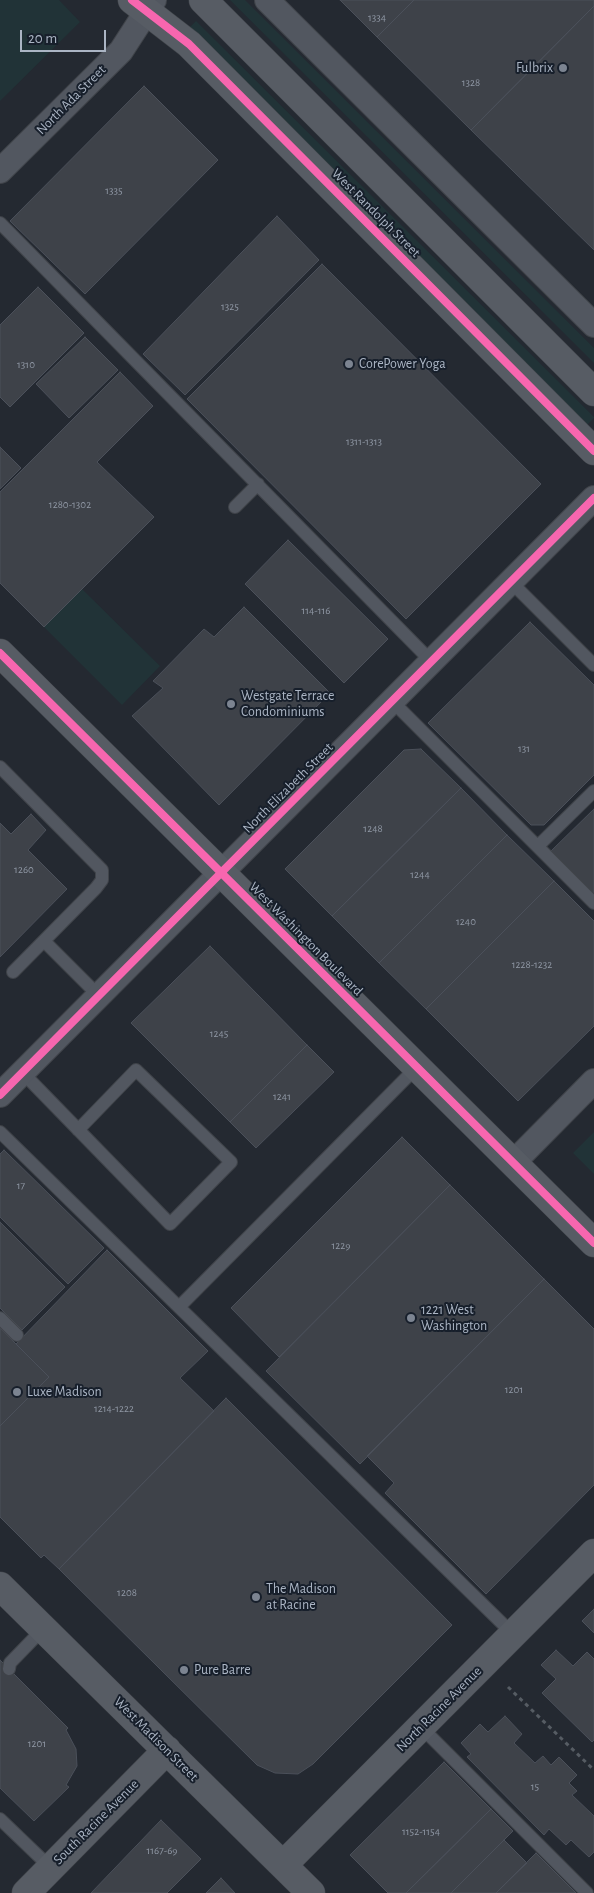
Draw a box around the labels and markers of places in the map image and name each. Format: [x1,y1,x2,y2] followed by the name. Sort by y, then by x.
[516,60,553,76] place label: Fulbrix
[557,62,569,74] marker: Fulbrix
[359,356,446,372] place label: CorePower Yoga
[343,358,355,370] marker: CorePower Yoga
[241,688,334,720] place label: Westgate Terrace Condominiums
[225,698,237,710] marker: Westgate Terrace Condominiums
[421,1302,487,1334] place label: 1221 West Washington
[405,1312,417,1324] marker: 1221 West Washington
[27,1384,102,1400] place label: Luxe Madison
[11,1386,23,1398] marker: Luxe Madison
[266,1581,336,1614] place label: The Madison at Racine
[250,1591,262,1603] marker: The Madison at Racine
[194,1662,251,1678] place label: Pure Barre
[178,1664,190,1676] marker: Pure Barre

